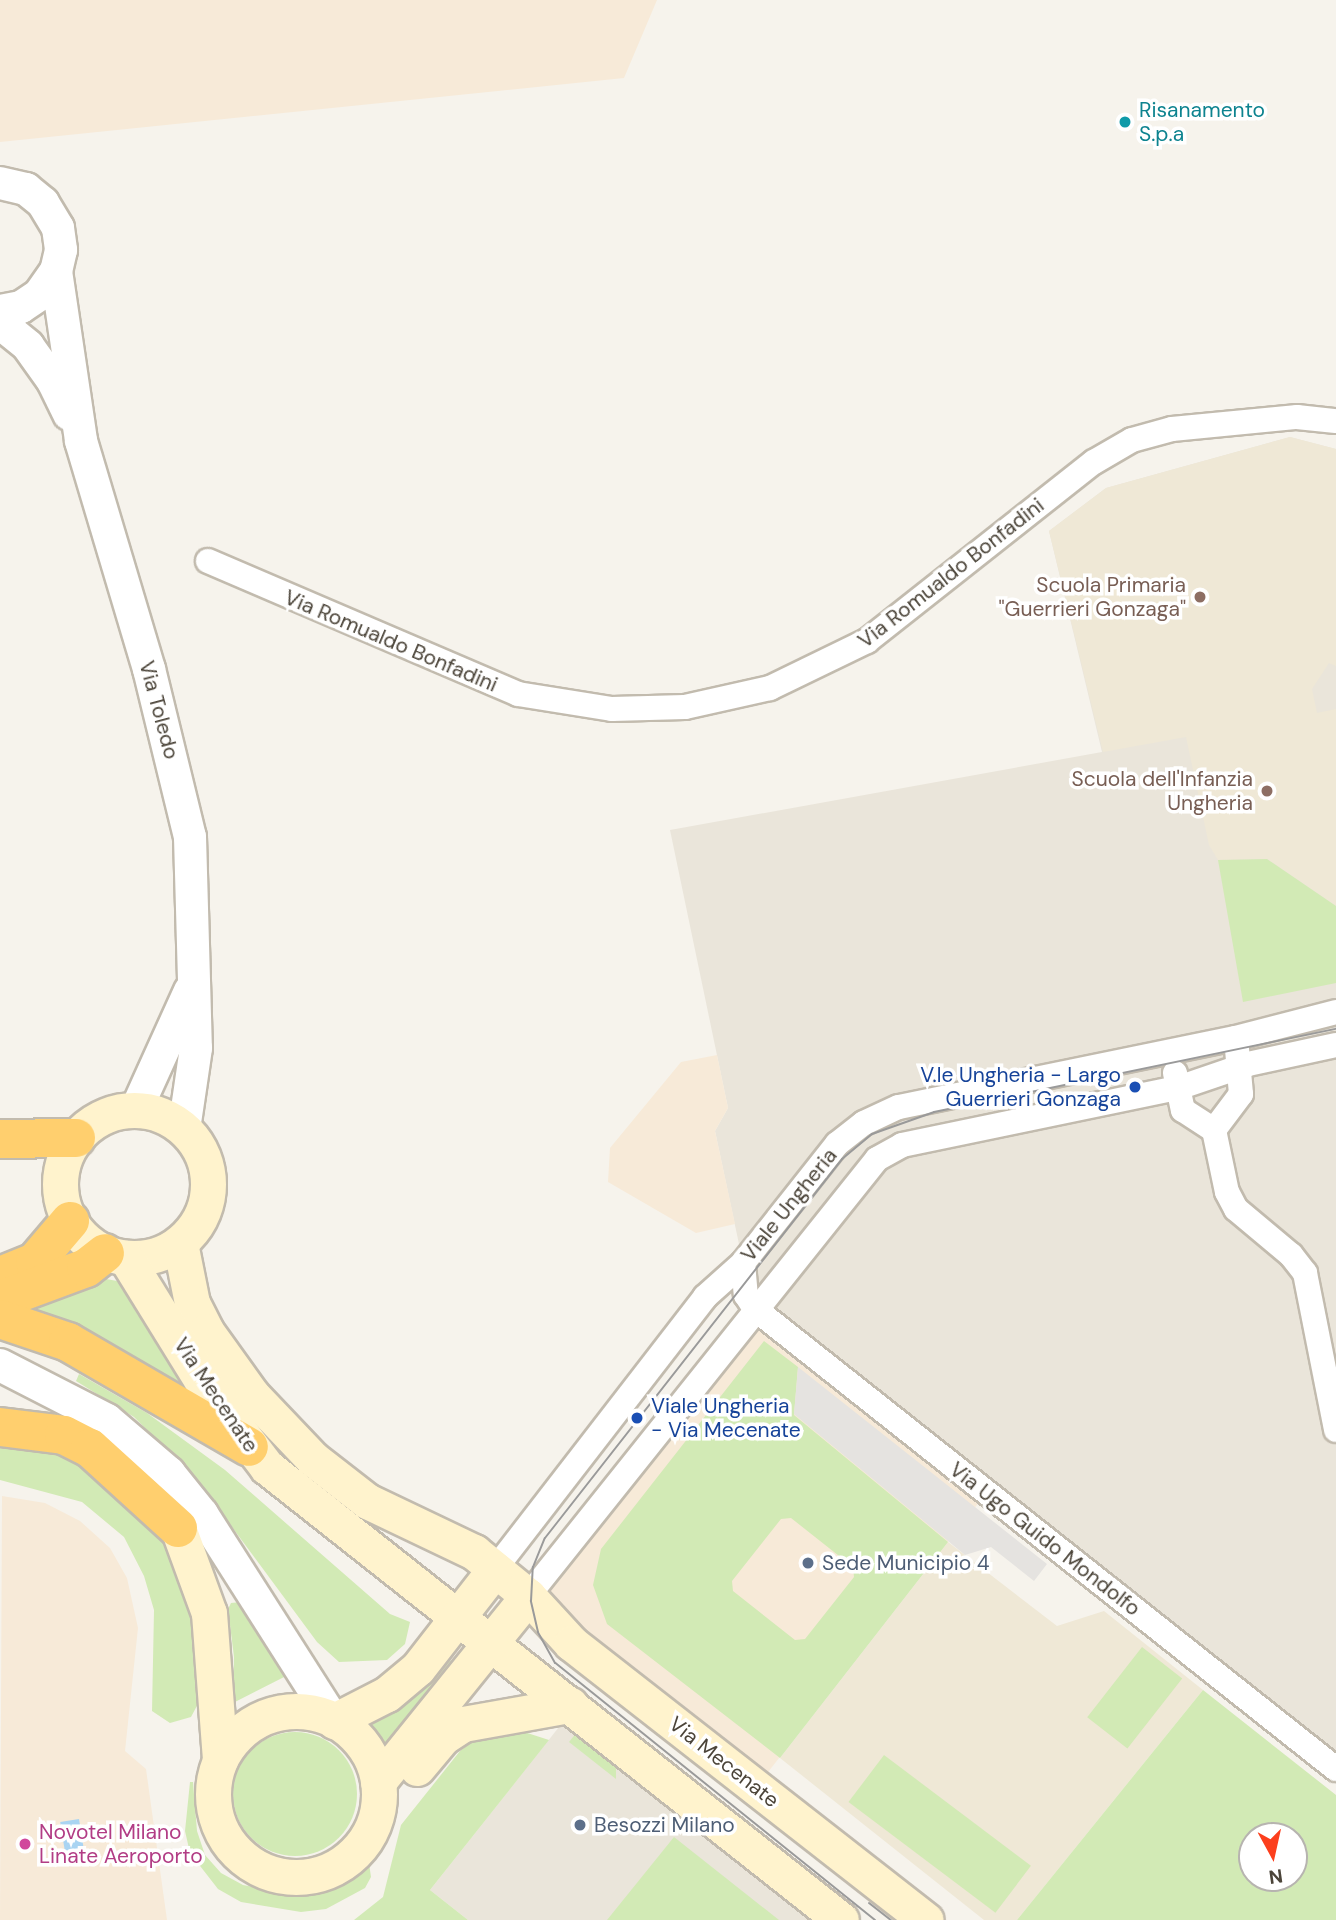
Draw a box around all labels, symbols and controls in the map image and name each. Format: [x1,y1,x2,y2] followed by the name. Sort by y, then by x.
[1139,97,1265,147] place label: Risanamento S.p.a
[1117,114,1133,130] marker: Risanamento S.p.a
[853,493,1049,653] street label: Via Romualdo Bonfadini
[998,572,1186,622] place label: Scuola Primaria "Guerrieri Gonzaga"
[281,585,501,697] street label: Via Romualdo Bonfadini
[1192,589,1208,605] marker: Scuola Primaria "Guerrieri Gonzaga"
[134,658,184,762] street label: Via Toledo
[1072,766,1253,816] place label: Scuola dell'Infanzia Ungheria
[1259,783,1275,799] marker: Scuola dell'Infanzia Ungheria
[920,1062,1121,1112] place label: V.le Ungheria - Largo Guerrieri Gonzaga
[1127,1079,1143,1095] marker: V.le Ungheria - Largo Guerrieri Gonzaga
[736,1143,842,1267] street label: Viale Ungheria
[168,1333,264,1457] street label: Via Mecenate
[651,1393,801,1443] place label: Viale Ungheria - Via Mecenate
[629,1410,645,1426] marker: Viale Ungheria - Via Mecenate
[945,1457,1145,1621] street label: Via Ugo Guido Mondolfo
[822,1550,990,1576] place label: Sede Municipio 4
[800,1555,816,1571] marker: Sede Municipio 4
[664,1711,784,1813] street label: Via Mecenate
[594,1812,735,1838] place label: Besozzi Milano
[572,1817,588,1833] marker: Besozzi Milano
[39,1819,203,1869] place label: Novotel Milano Linate Aeroporto
[1238,1822,1308,1892] north arrow
[17,1836,33,1852] marker: Novotel Milano Linate Aeroporto
[1267,1863,1284,1890] text: N

